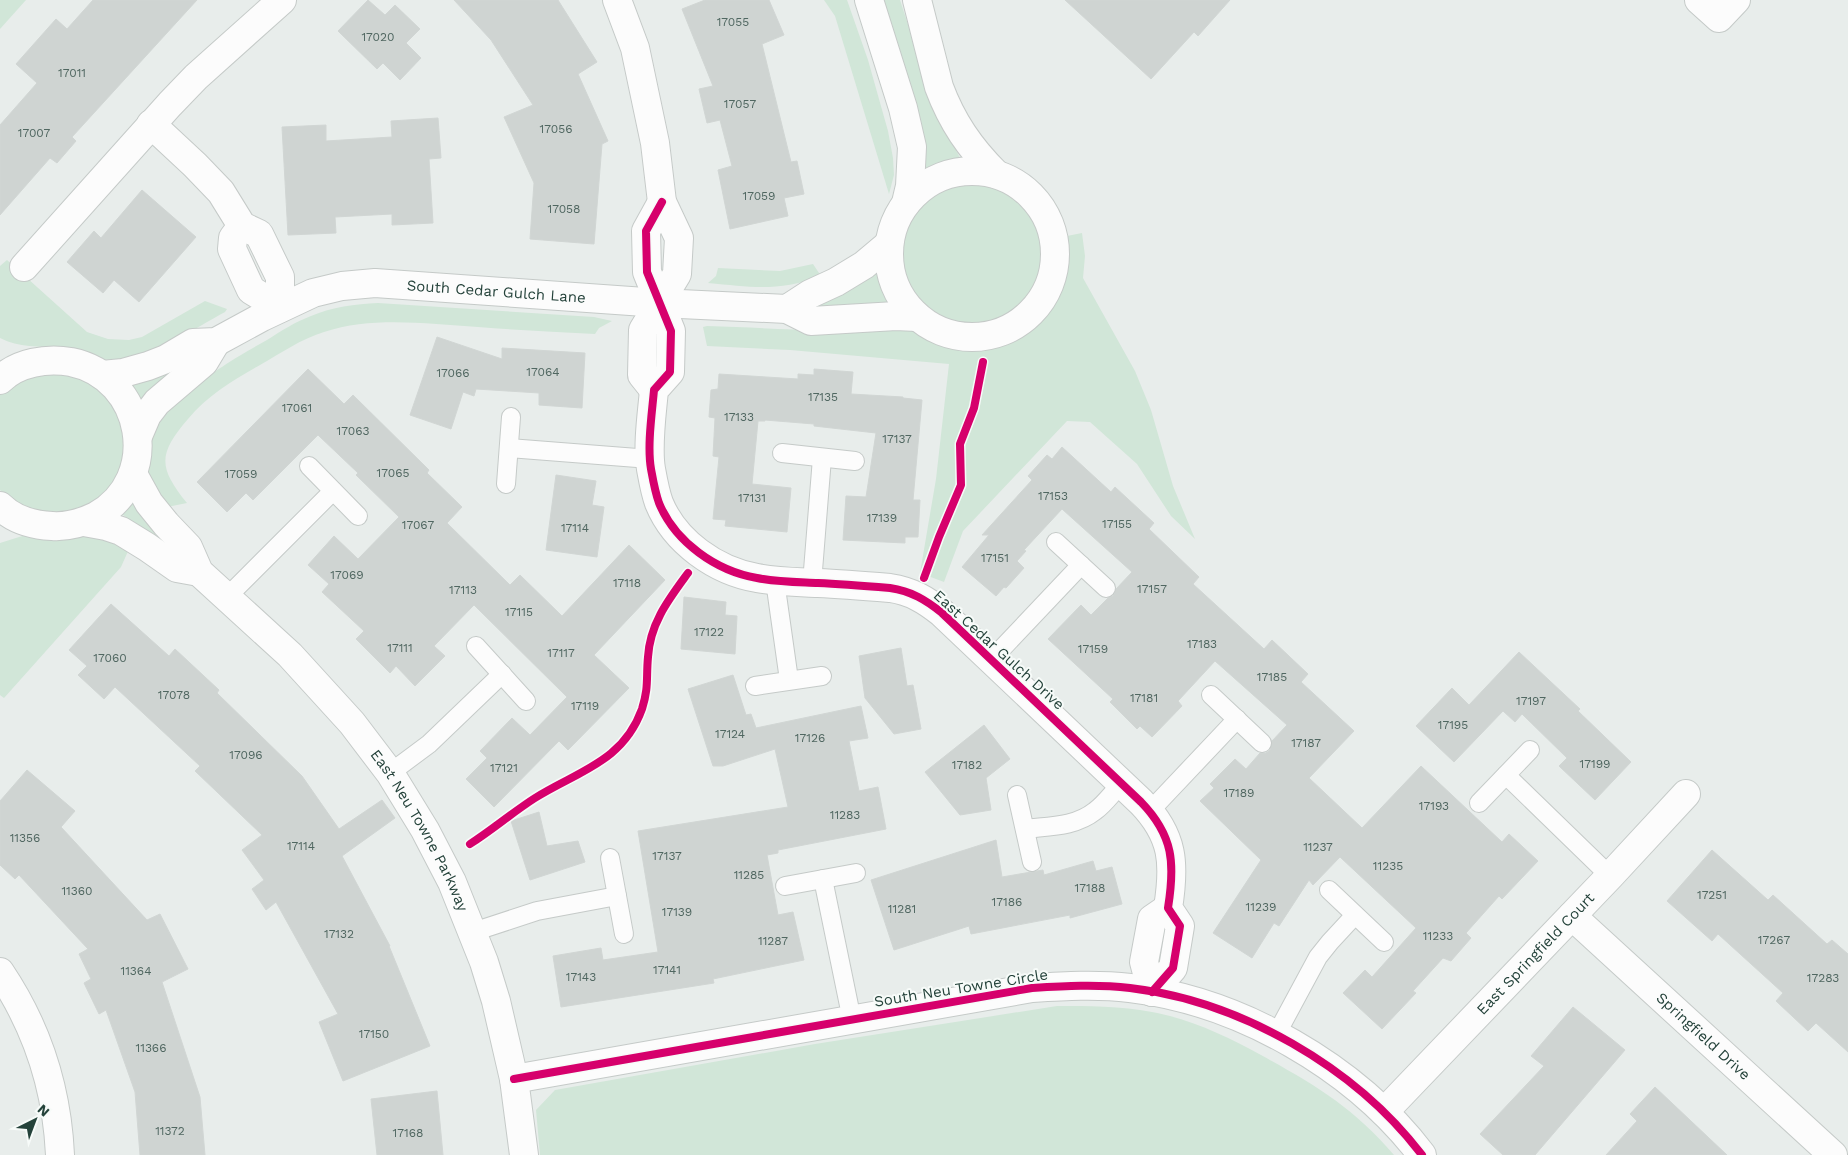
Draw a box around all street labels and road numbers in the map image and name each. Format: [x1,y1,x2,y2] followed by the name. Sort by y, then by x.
[406,276,586,307] street label: South Cedar Gulch Lane
[930,586,1068,714] street label: East Cedar Gulch Drive
[367,746,472,914] street label: East Neu Towne Parkway
[1473,889,1598,1019] street label: East Springfield Court
[873,965,1049,1011] street label: South Neu Towne Circle
[1652,989,1754,1084] street label: Springfield Drive

